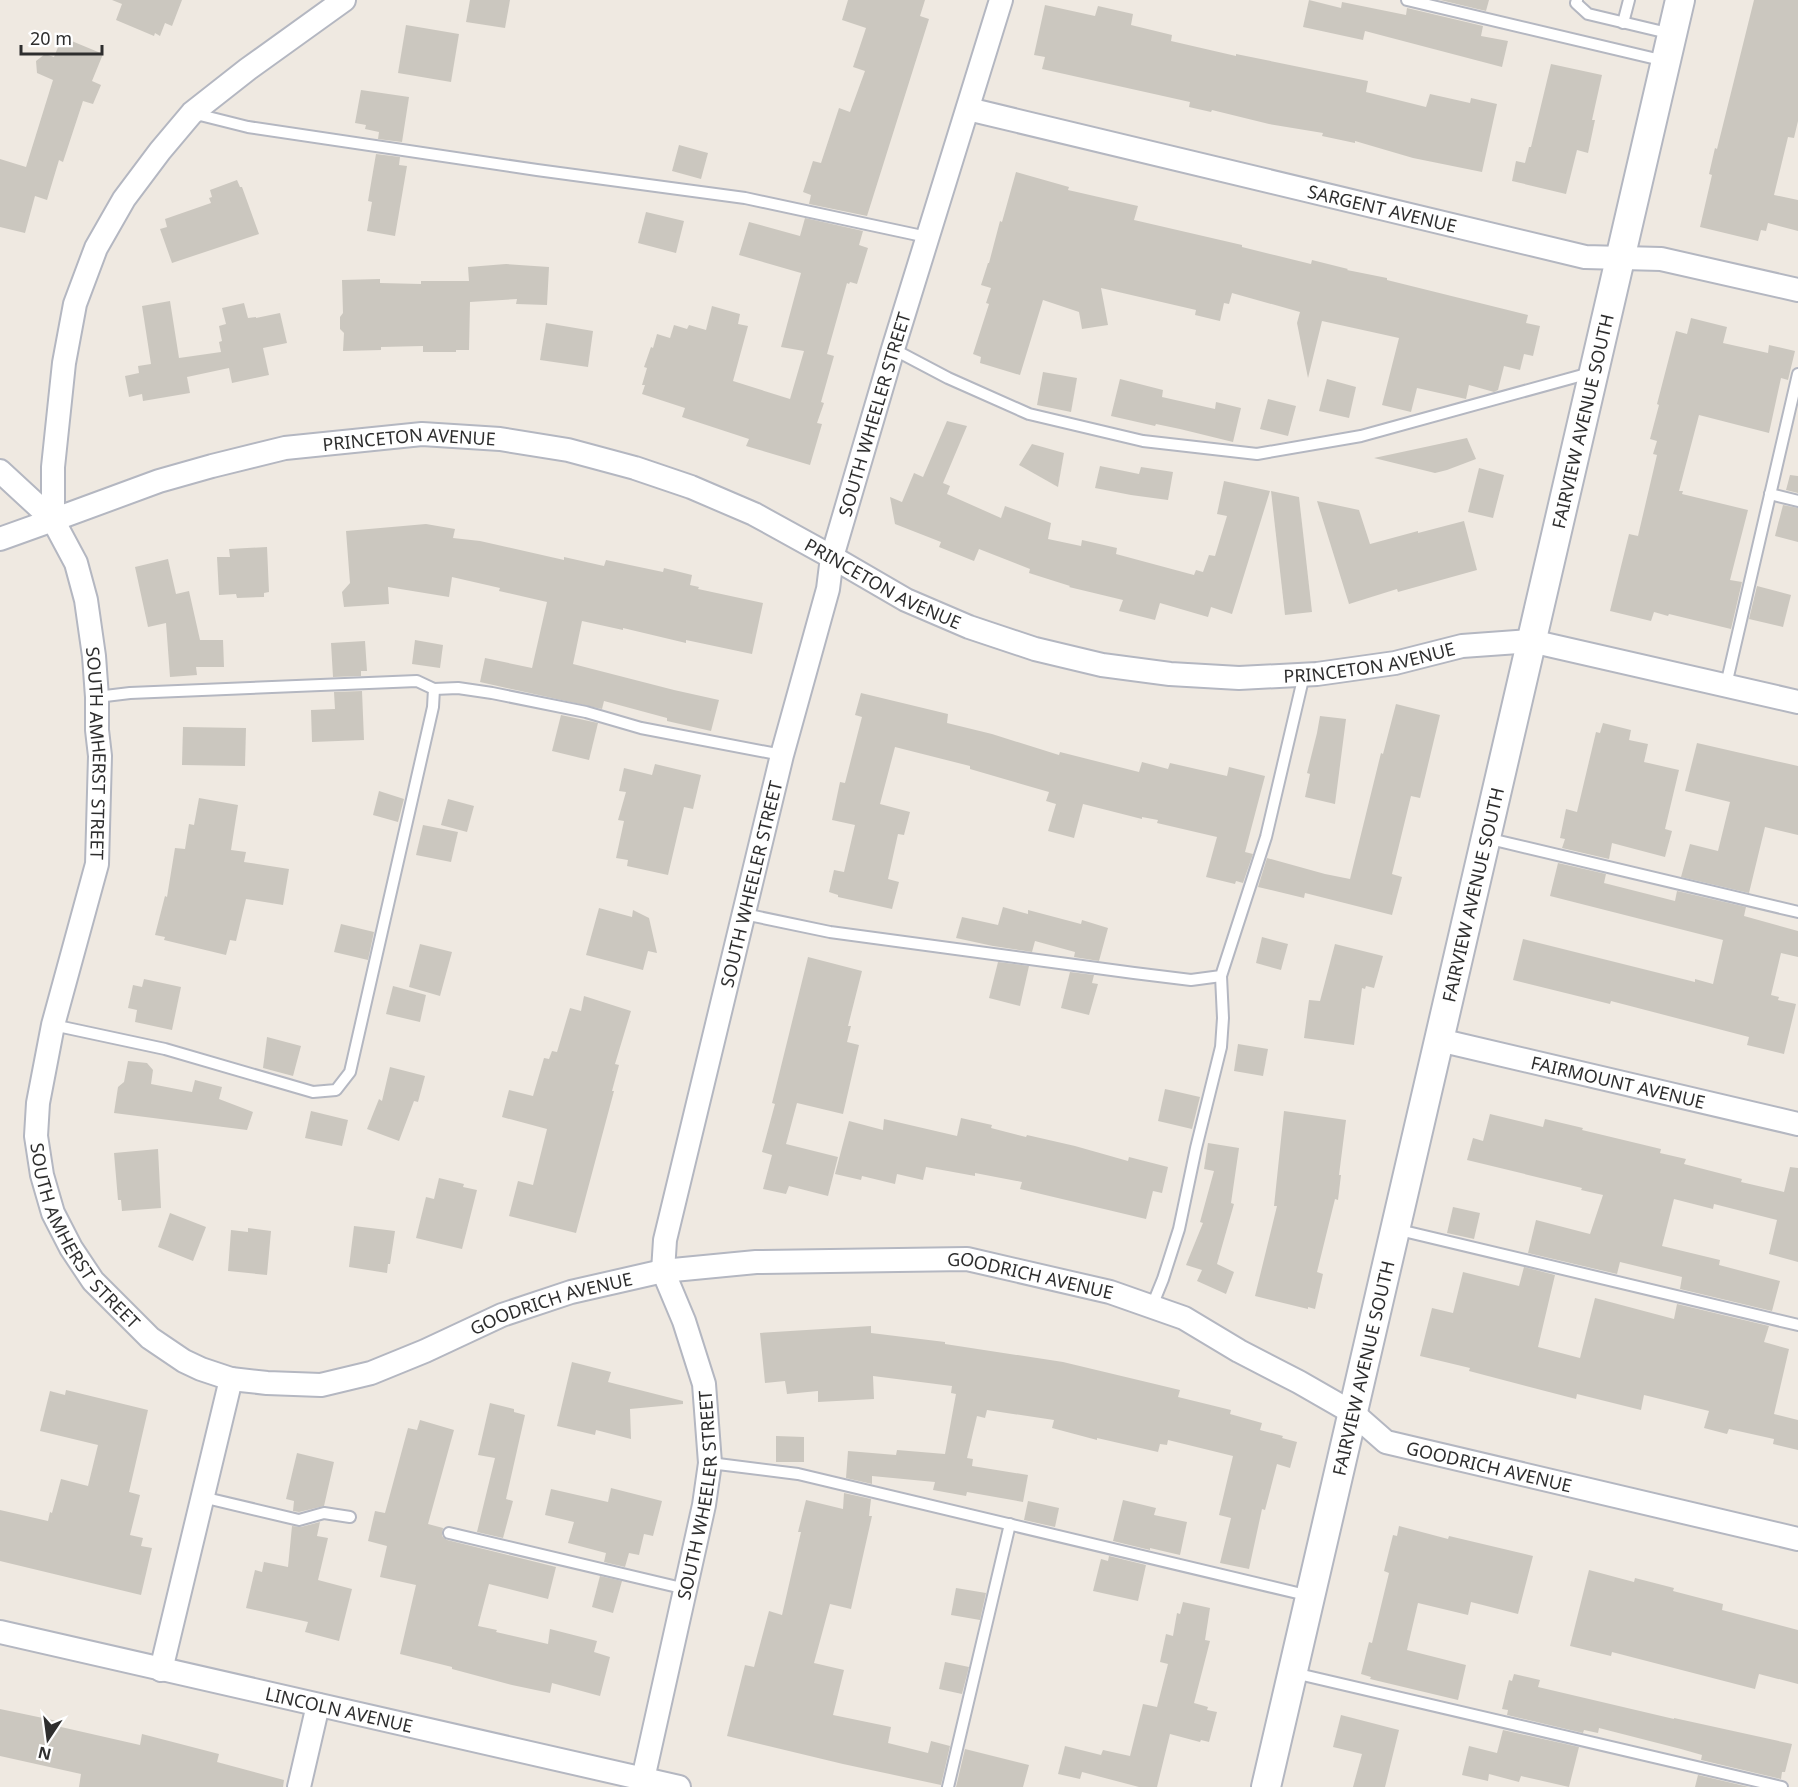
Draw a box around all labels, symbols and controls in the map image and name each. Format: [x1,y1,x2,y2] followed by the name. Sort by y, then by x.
[21,18,102,56] scale bar
[30,26,72,50] text: 20 m
[1305,179,1459,238] street label: SARGENT AVENUE
[833,309,916,519] street label: SOUTH WHEELER STREET
[1546,311,1619,531] street label: FAIRVIEW AVENUE SOUTH
[321,422,496,456] street label: PRINCETON AVENUE
[801,532,965,634] street label: PRINCETON AVENUE
[1283,636,1458,688] street label: PRINCETON AVENUE
[81,645,112,860] street label: SOUTH AMHERST STREET
[714,778,787,990] street label: SOUTH WHEELER STREET
[1436,785,1509,1004] street label: FAIRVIEW AVENUE SOUTH
[1529,1050,1708,1114] street label: FAIRMOUNT AVENUE
[25,1141,146,1334] street label: SOUTH AMHERST STREET
[947,1246,1116,1304] street label: GOODRICH AVENUE
[1327,1258,1400,1478] street label: FAIRVIEW AVENUE SOUTH
[466,1266,635,1340] street label: GOODRICH AVENUE
[671,1390,722,1602] street label: SOUTH WHEELER STREET
[1404,1435,1574,1497] street label: GOODRICH AVENUE
[263,1681,415,1738] street label: LINCOLN AVENUE
[18,1709,78,1769] north arrow
[36,1741,53,1766] text: N

